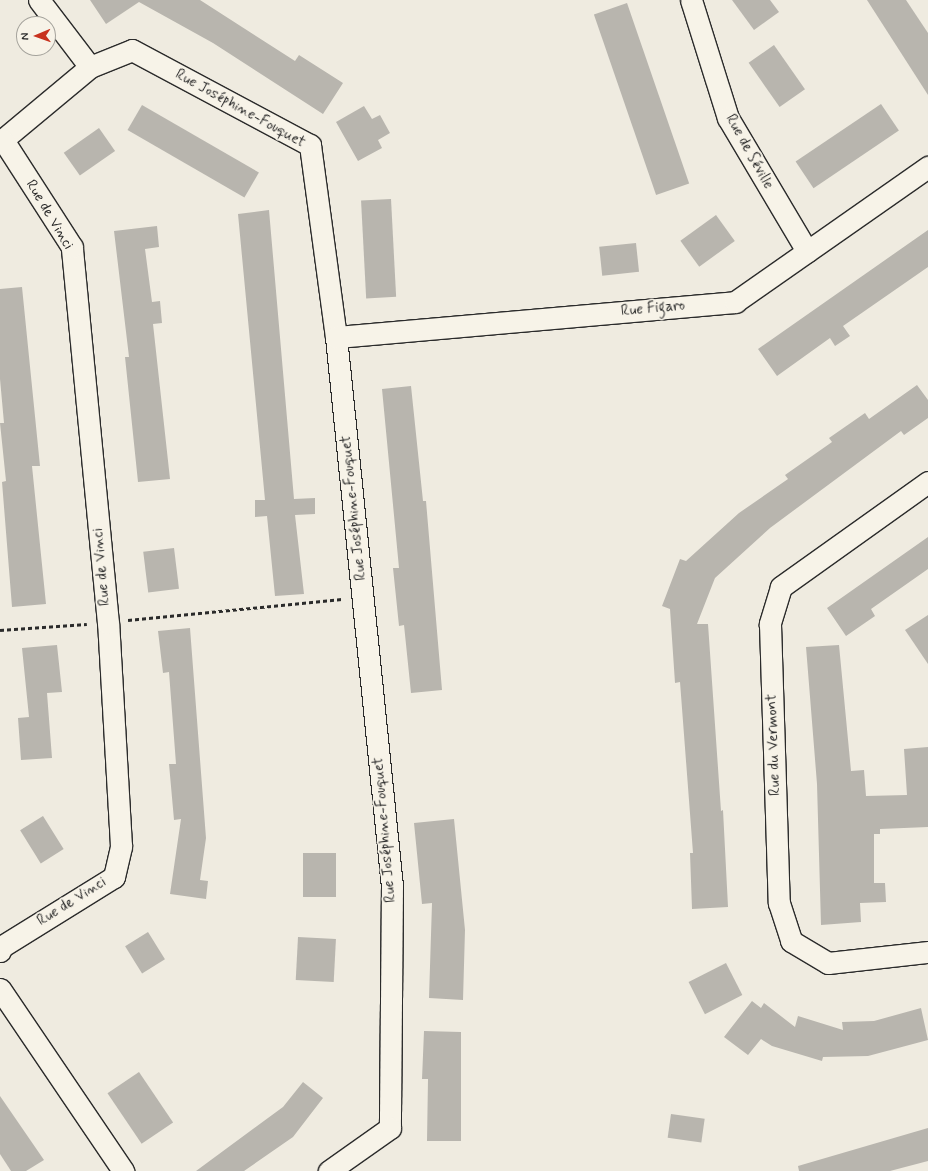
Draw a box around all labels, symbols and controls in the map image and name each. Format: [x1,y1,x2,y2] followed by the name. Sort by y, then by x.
[16,16,56,56] north arrow
[18,32,32,40] text: N
[172,66,308,152] street label: Rue Joséphine-Fouquet
[721,111,777,193] street label: Rue de Séville
[22,178,76,252] street label: Rue de Vinci
[620,297,686,321] street label: Rue Figaro
[337,434,371,582] street label: Rue Joséphine-Fouquet
[90,529,114,605] street label: Rue de Vinci
[763,694,785,796] street label: Rue du Vermont
[370,756,400,904] street label: Rue Joséphine-Fouquet
[35,874,109,930] street label: Rue de Vinci

